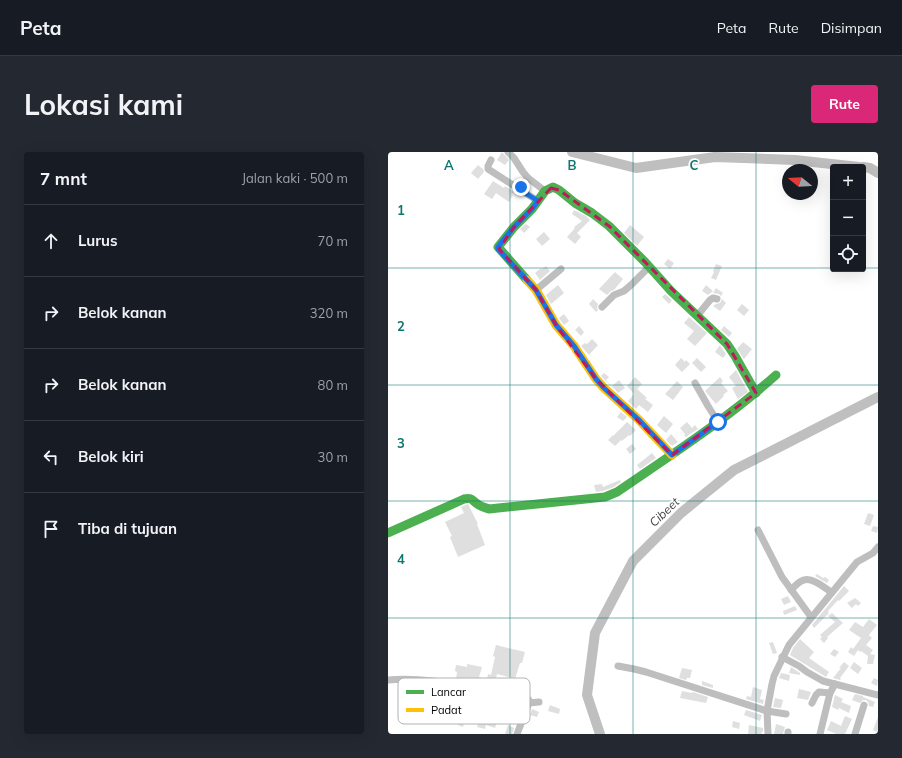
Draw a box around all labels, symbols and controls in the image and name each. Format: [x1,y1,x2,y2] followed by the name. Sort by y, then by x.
[20,16,62,40] text: Peta
[717,19,746,37] text: Peta
[768,19,799,37] text: Rute
[821,19,882,37] text: Disimpan
[811,85,878,123] button: Rute
[24,87,183,122] text: Lokasi kami
[444,157,454,173] text: A
[568,157,577,173] text: B
[690,157,699,173] text: C
[782,164,818,200] north arrow
[830,164,866,272] map controls
[830,164,866,200] button: +
[40,168,87,189] text: 7 mnt
[242,170,348,186] text: Jalan kaki · 500 m
[512,178,530,196] route end
[830,200,866,236] button: −
[397,202,405,218] text: 1
[40,230,62,252] icon: ahead
[78,231,118,250] text: Lurus
[318,233,348,249] text: 70 m
[830,236,866,272] button: locate
[40,302,62,324] icon: right
[78,303,167,322] text: Belok kanan
[310,305,348,321] text: 320 m
[397,318,405,334] text: 2
[40,374,62,396] icon: right
[78,375,167,394] text: Belok kanan
[318,377,348,393] text: 80 m
[709,413,727,431] route start
[397,435,405,451] text: 3
[40,446,62,468] icon: left
[78,447,144,466] text: Belok kiri
[318,449,348,465] text: 30 m
[646,494,683,530] water label: Cibeet
[40,518,62,540] icon: arrive
[78,519,177,538] text: Tiba di tujuan
[397,551,405,567] text: 4
[398,678,530,724] legend
[431,685,466,699] text: Lancar
[431,703,462,717] text: Padat

